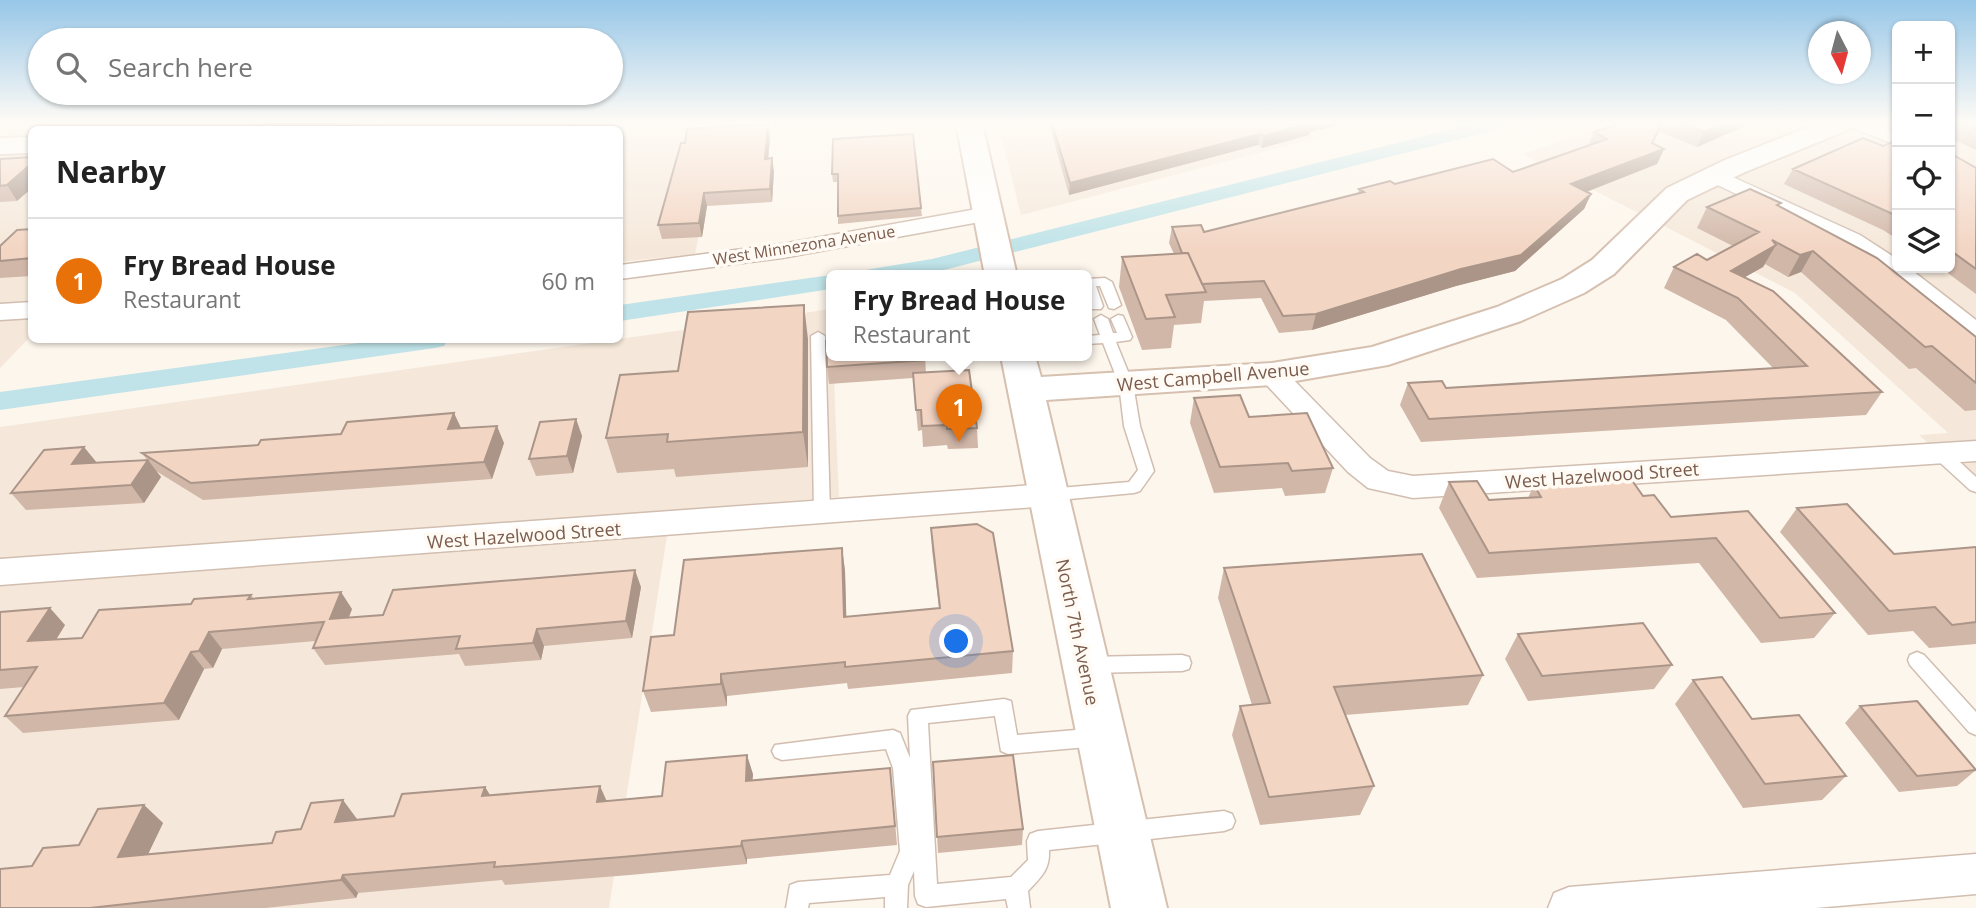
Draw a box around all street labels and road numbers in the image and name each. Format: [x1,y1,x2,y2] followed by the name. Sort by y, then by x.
[711,220,897,270] street label: West Minnezona Avenue
[1116,356,1310,396] street label: West Campbell Avenue
[1504,456,1700,494] street label: West Hazelwood Street
[426,516,622,554] street label: West Hazelwood Street
[1051,557,1105,707] street label: North 7th Avenue

